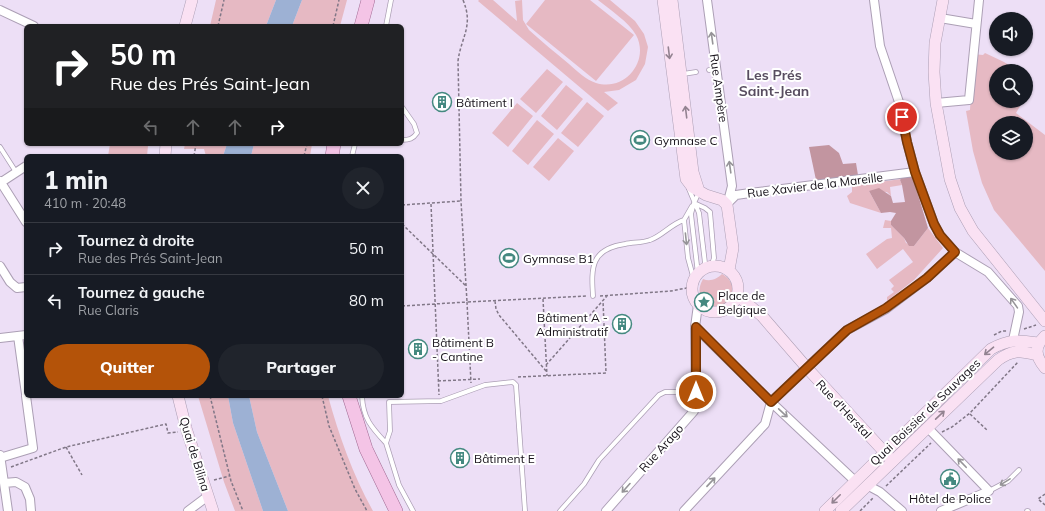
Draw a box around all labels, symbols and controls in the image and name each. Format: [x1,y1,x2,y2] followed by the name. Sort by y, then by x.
[989,12,1033,160] map controls
[989,12,1033,56] button: sound
[709,32,716,45] one-way arrow
[110,37,176,72] text: 50 m
[44,40,96,92] icon: right
[665,46,673,59] one-way arrow
[707,53,731,123] street label: Rue Ampère
[989,64,1033,108] button: search
[739,66,809,100] district label: Les Prés Saint-Jean
[110,72,310,95] text: Rue des Prés Saint-Jean
[431,91,453,113] building icon: Bâtiment I
[456,95,513,110] place label: Bâtiment I
[885,100,919,134] pin
[682,106,690,119] one-way arrow
[891,106,913,128] icon: arrive
[140,116,162,138] icon: left
[182,116,204,138] icon: ahead
[224,116,246,138] icon: ahead
[266,116,288,138] icon: right
[989,116,1033,160] button: layers
[629,129,651,151] sports icon: Gymnase C
[654,133,718,148] place label: Gymnase C
[726,161,734,174] one-way arrow
[44,165,108,195] text: 1 min
[342,167,384,209] button: close
[746,169,884,201] street label: Rue Xavier de la Mareille
[44,195,126,211] text: 410 m · 20:48
[78,231,194,250] text: Tournez à droite
[683,232,690,245] one-way arrow
[44,238,66,260] icon: right
[349,239,384,258] text: 50 m
[498,247,520,269] sports icon: Gymnase B1
[78,250,223,266] text: Rue des Prés Saint-Jean
[523,251,594,266] place label: Gymnase B1
[78,283,205,302] text: Tournez à gauche
[718,288,766,317] place label: Place de Belgique
[44,290,66,312] icon: left
[349,291,384,310] text: 80 m
[693,291,715,313] place icon: Place de Belgique
[1010,298,1018,309] one-way arrow
[78,302,139,318] text: Rue Claris
[536,310,609,339] place label: Bâtiment A - Administratif
[611,313,633,335] building icon: Bâtiment A - Administratif
[432,335,494,364] place label: Bâtiment B - Cantine
[407,338,429,360] building icon: Bâtiment B - Cantine
[44,344,210,390] button: Quitter
[218,344,384,390] button: Partager
[983,347,994,356] one-way arrow
[867,355,983,469] street label: Quai Boissier de Sauvages
[675,371,717,413] position arrow
[813,376,875,442] street label: Rue d'Herstal
[778,409,788,418] one-way arrow
[935,410,945,419] one-way arrow
[177,415,213,493] street label: Quai de Bilina
[636,421,687,475] street label: Rue Arago
[449,447,471,469] building icon: Bâtiment E
[474,451,535,466] place label: Bâtiment E
[957,458,967,468] one-way arrow
[939,468,961,490] public building icon: Hôtel de Police
[706,478,715,488] one-way arrow
[999,478,1011,486] one-way arrow
[621,483,630,494] one-way arrow
[909,491,991,506] place label: Hôtel de Police
[831,494,841,504] one-way arrow

